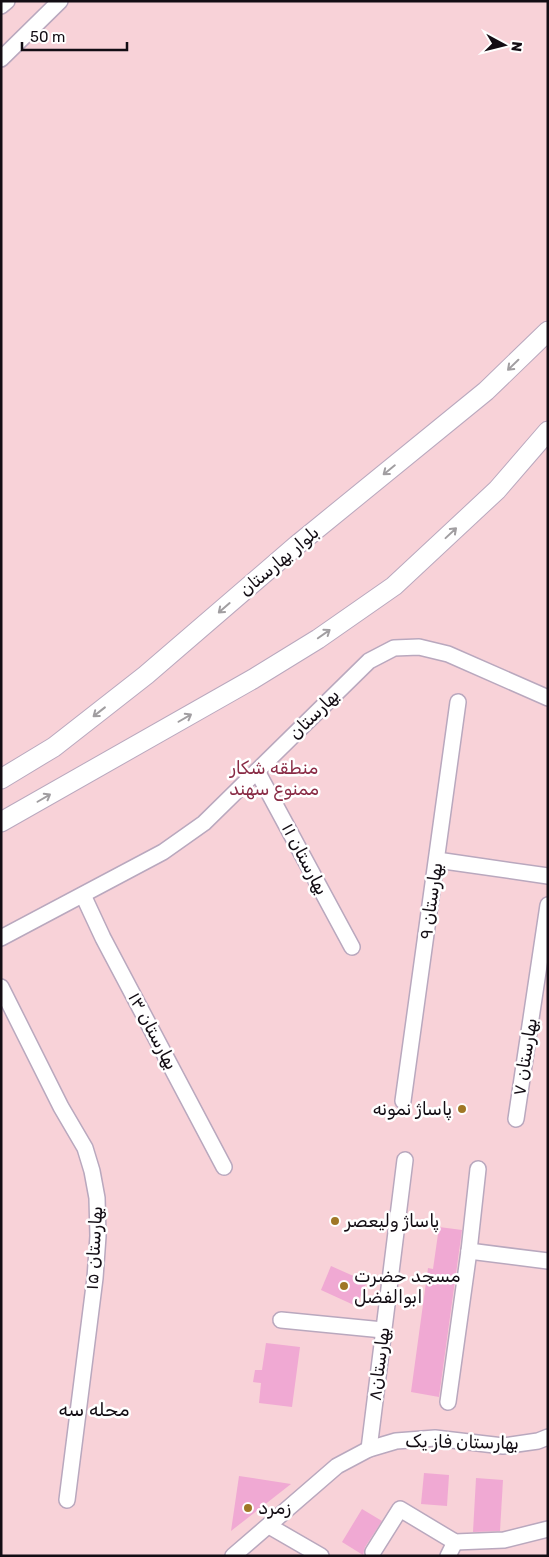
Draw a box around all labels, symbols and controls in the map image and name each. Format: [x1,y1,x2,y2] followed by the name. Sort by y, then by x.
[22,20,128,52] scale bar
[479,20,529,70] north arrow
[30,28,65,46] text: 50 m
[507,40,525,53] text: N
[506,359,519,371] one-way arrow
[382,464,395,475] one-way arrow
[235,521,323,601] street label: بلوار بهارستان
[444,527,457,539] one-way arrow
[217,602,230,613] one-way arrow
[317,629,331,639] one-way arrow
[284,684,344,744] street label: بهارستان
[93,706,106,717] one-way arrow
[177,712,191,722] one-way arrow
[229,757,319,801] park label: منطقه شکار ممنوع سهند
[36,793,51,803] one-way arrow
[277,819,333,899] street label: بهارستان ۱۱
[415,861,447,941] street label: بهارستان ۹
[123,989,183,1073] street label: بهارستان ۱۳
[508,1016,542,1098] street label: بهارستان ۷
[373,1098,452,1121] place label: پاساژ نمونه
[456,1103,468,1115] marker: پاساژ نمونه
[81,1205,107,1291] street label: بهارستان ۱۵
[344,1210,439,1233] place label: پاساژ ولیعصر
[329,1215,341,1227] marker: پاساژ ولیعصر
[354,1265,460,1308] place label: مسجد حضرت ابوالفضل
[338,1280,350,1292] marker: مسجد حضرت ابوالفضل
[364,1326,394,1402] street label: بهارستان۸
[59,1398,129,1421] district label: محله سه
[405,1430,519,1454] street label: بهارستان فاز یک
[258,1497,291,1519] place label: زمرد
[242,1502,254,1514] marker: زمرد

